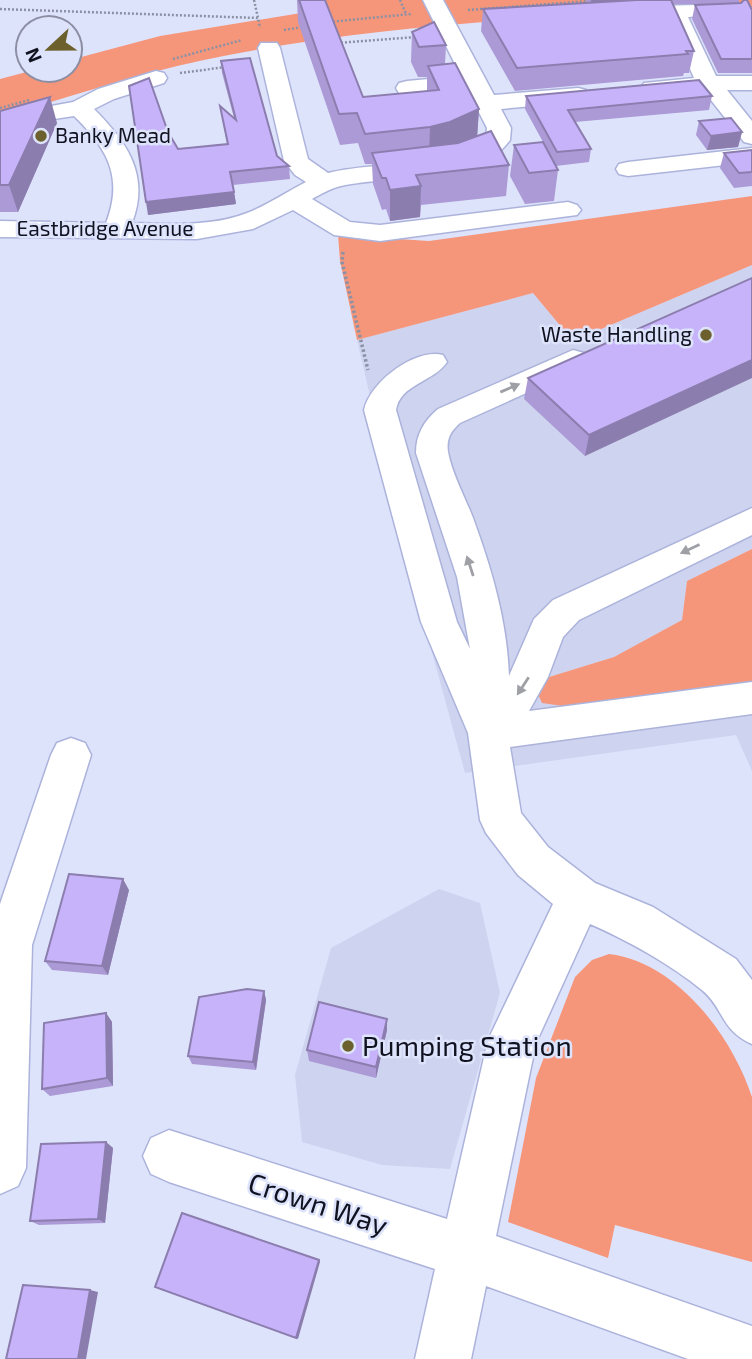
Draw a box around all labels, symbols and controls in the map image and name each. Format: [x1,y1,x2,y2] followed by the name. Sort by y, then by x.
[14,14,84,84] north arrow
[20,45,46,66] text: N
[55,122,171,147] place label: Banky Mead
[33,128,49,144] marker: Banky Mead
[16,215,194,240] street label: Eastbridge Avenue
[541,321,692,346] place label: Waste Handling
[698,327,714,343] marker: Waste Handling
[500,382,521,393] one-way arrow
[680,543,700,555] one-way arrow
[465,555,475,576] one-way arrow
[517,676,530,695] one-way arrow
[362,1028,572,1062] place label: Pumping Station
[340,1038,356,1054] marker: Pumping Station
[244,1165,392,1242] street label: Crown Way

